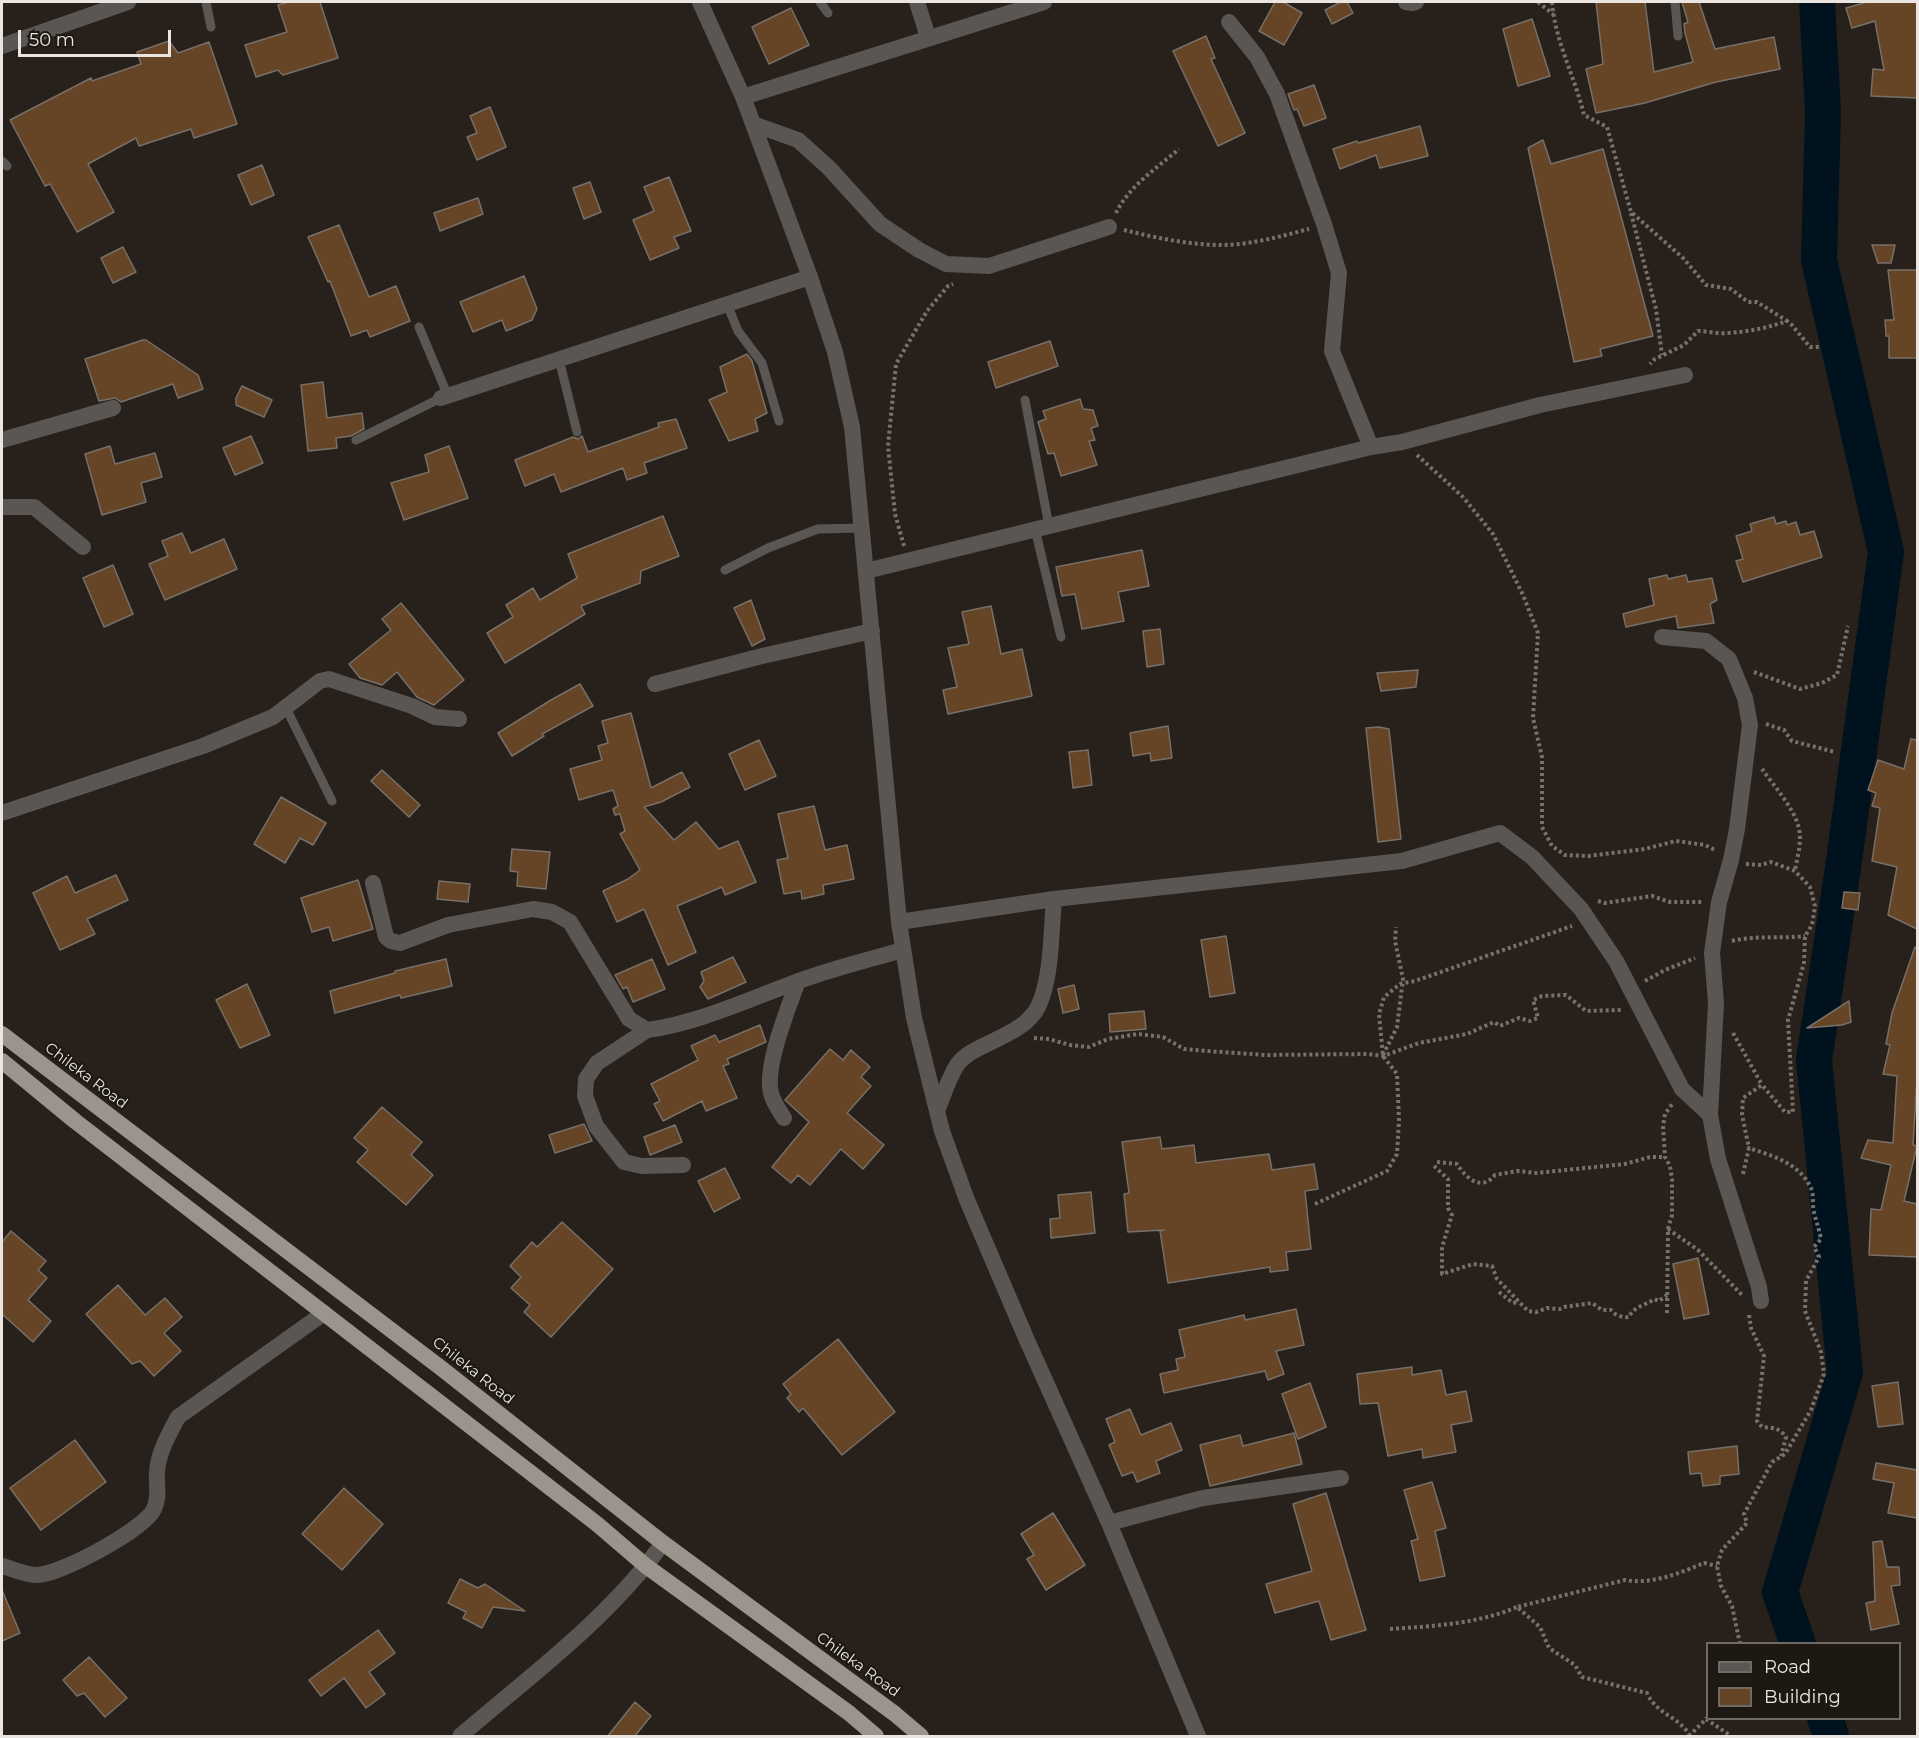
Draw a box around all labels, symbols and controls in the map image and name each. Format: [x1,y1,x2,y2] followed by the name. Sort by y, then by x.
[21,18,174,56] scale bar
[29,29,75,51] text: 50 m
[41,1039,131,1113] street label: Chileka Road
[429,1334,517,1408] street label: Chileka Road
[813,1629,903,1701] street label: Chileka Road
[1706,1642,1901,1720] legend
[1764,1656,1811,1678] text: Road
[1764,1686,1841,1708] text: Building

